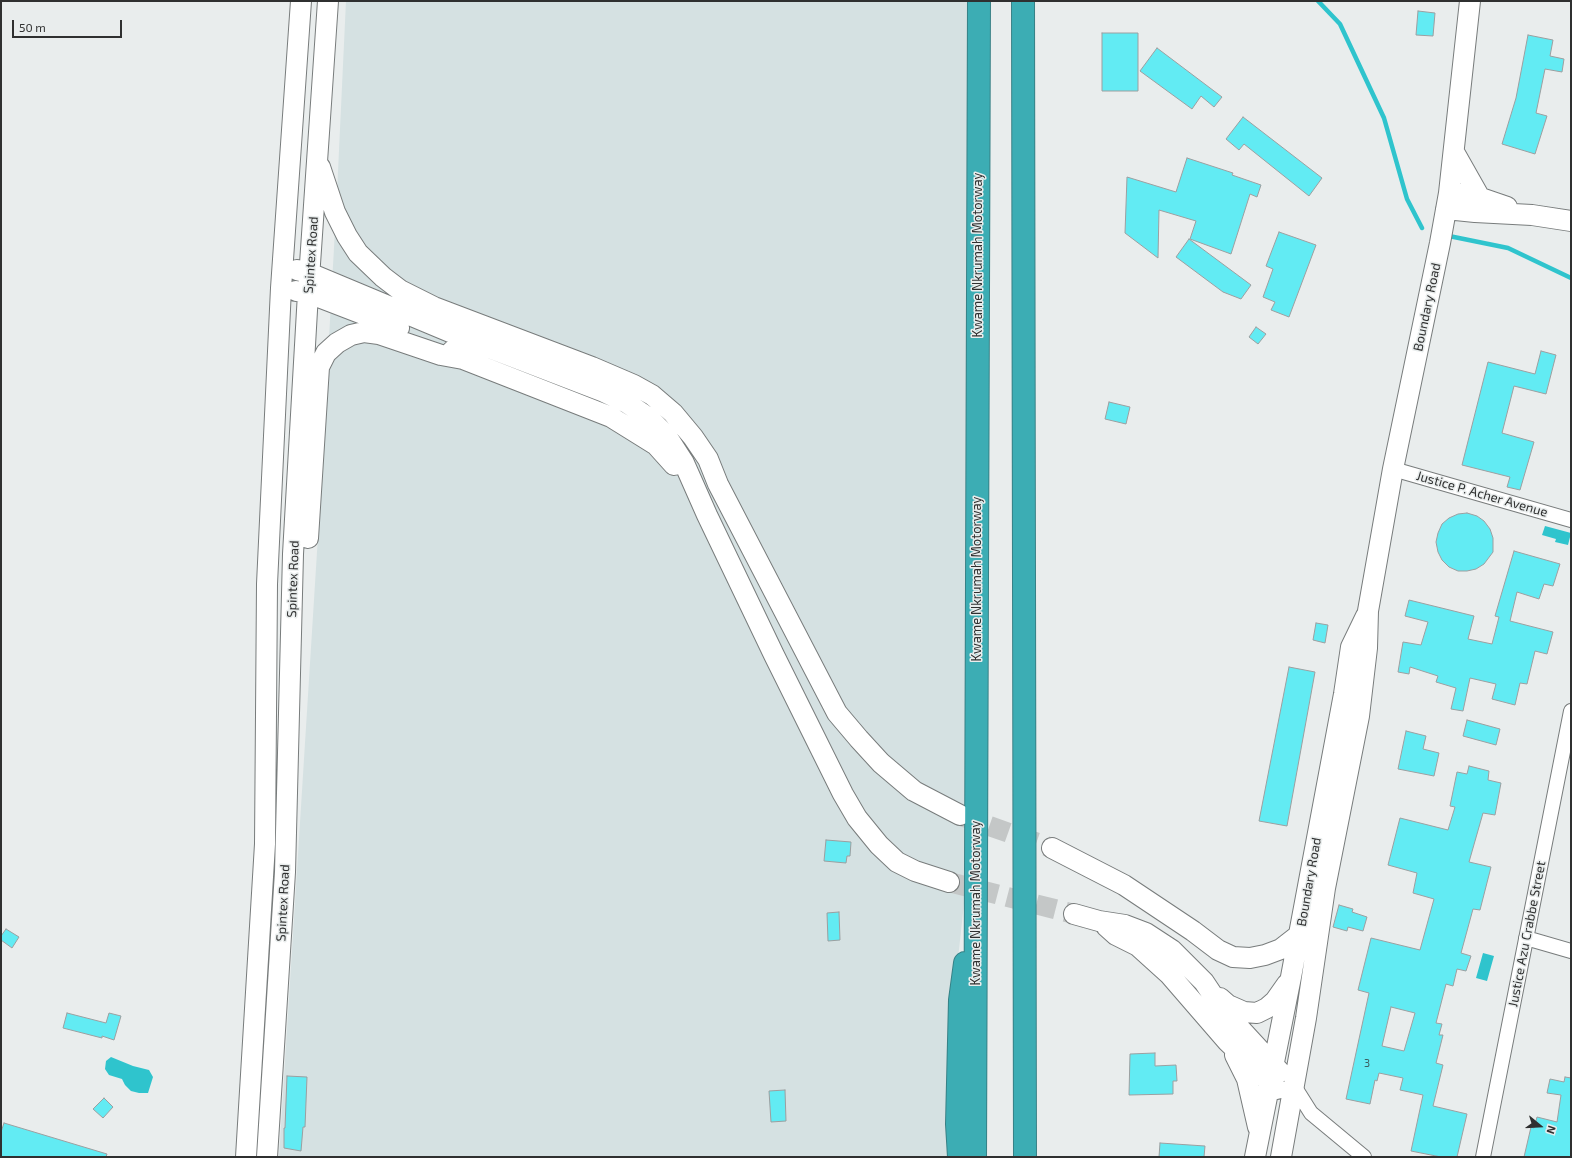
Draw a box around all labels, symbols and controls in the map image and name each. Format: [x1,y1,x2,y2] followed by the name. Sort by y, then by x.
[14,12,124,38] scale bar
[19,20,46,34] text: 50 m
[970,173,986,337] street label: Kwame Nkrumah Motorway
[301,216,321,294] street label: Spintex Road
[1410,261,1444,353] street label: Boundary Road
[1415,468,1549,520] street label: Justice P. Acher Avenue
[969,497,985,661] street label: Kwame Nkrumah Motorway
[284,540,302,618] street label: Spintex Road
[968,821,984,985] street label: Kwame Nkrumah Motorway
[1294,836,1324,928] street label: Boundary Road
[1505,860,1549,1008] street label: Justice Azu Crabbe Street
[273,864,293,942] street label: Spintex Road
[1364,1056,1370,1070] house number: 3
[1520,1106,1560,1146] north arrow
[1544,1124,1559,1136] text: N

